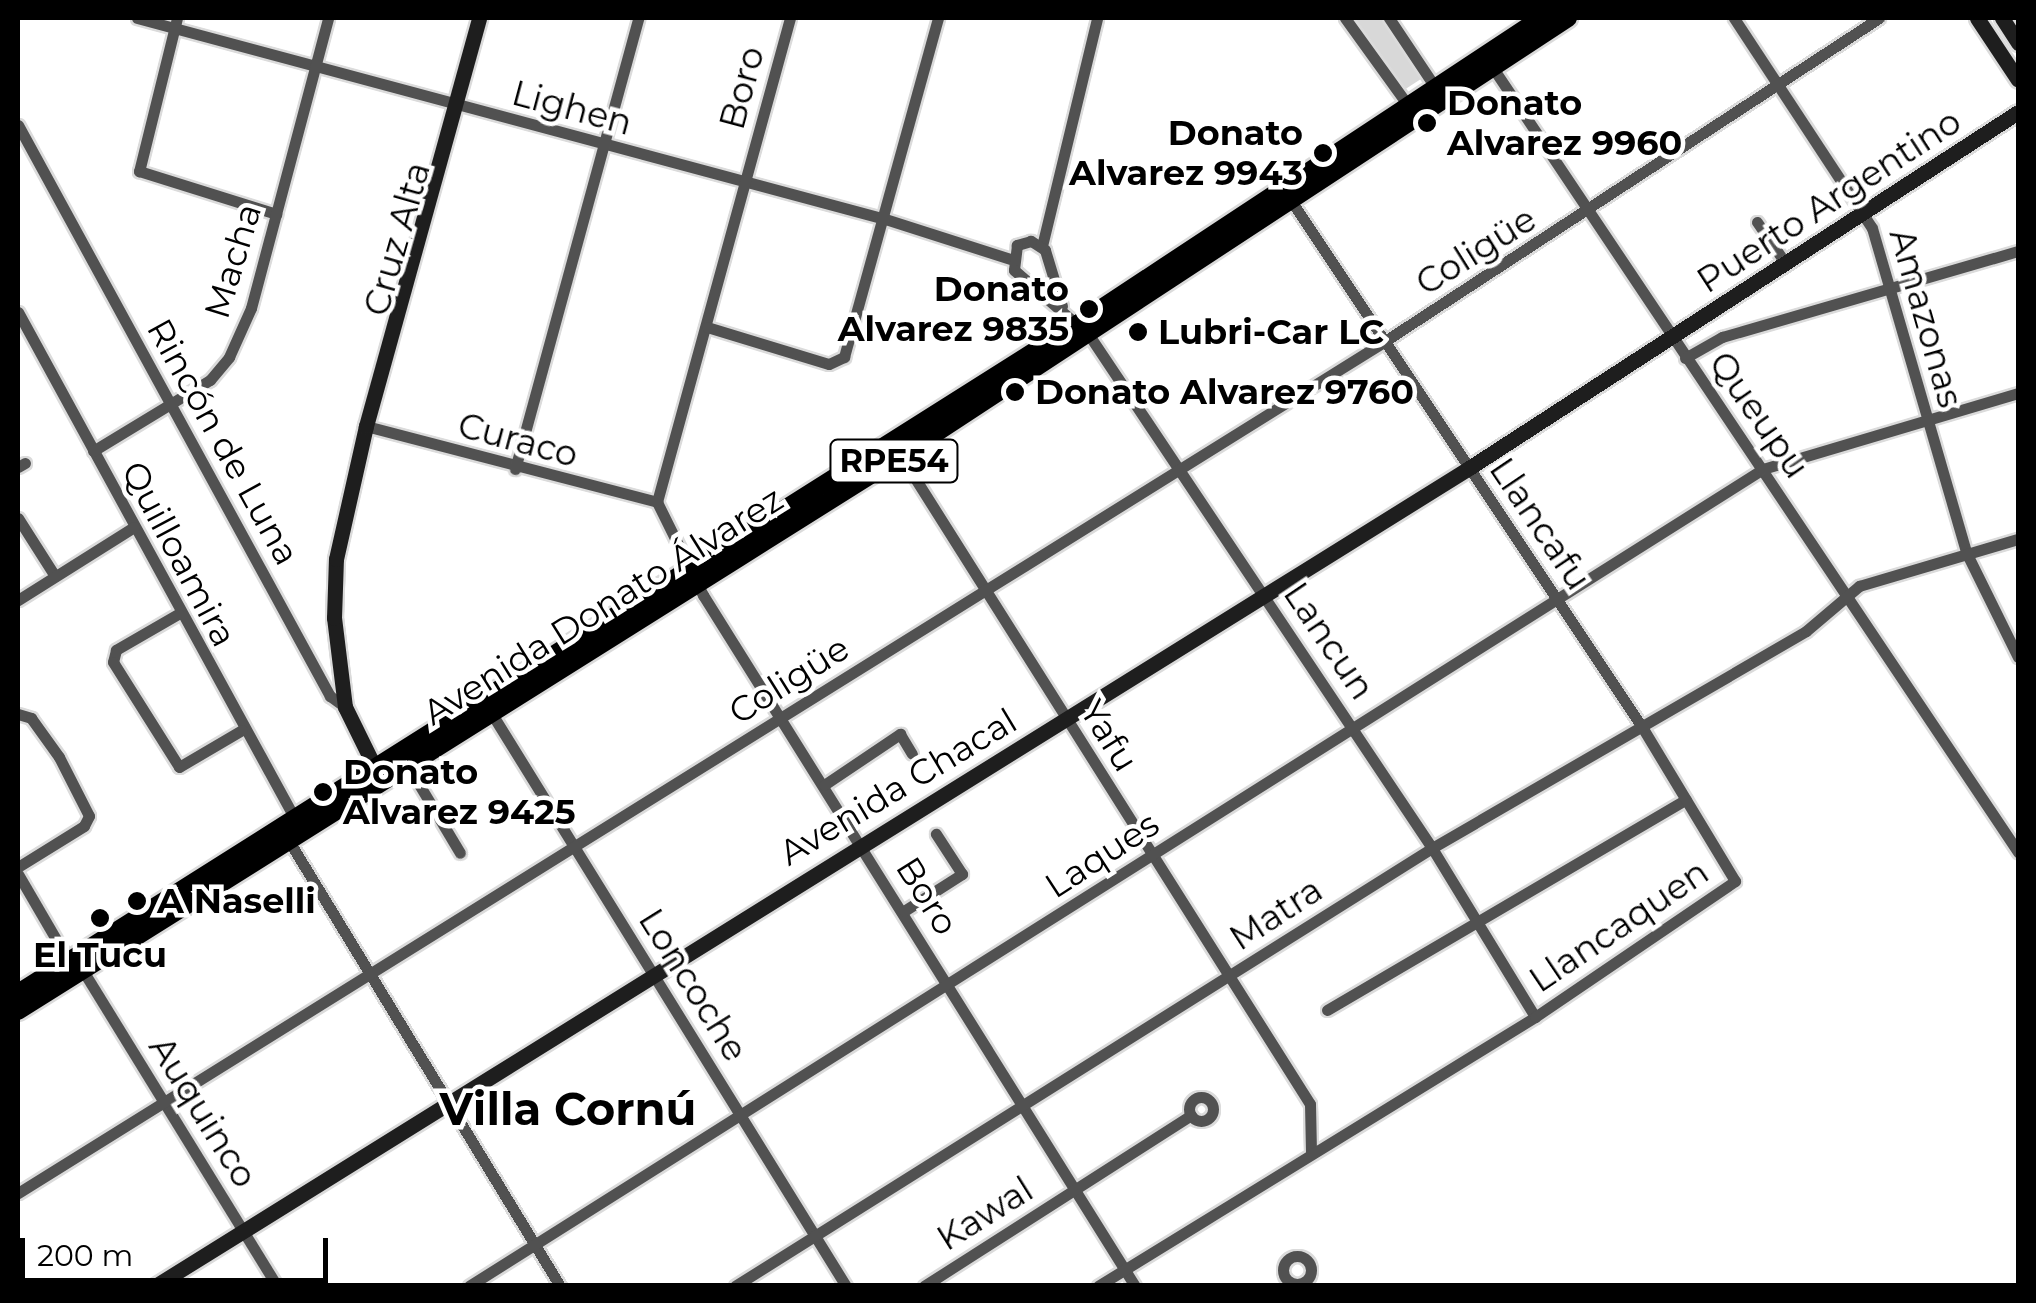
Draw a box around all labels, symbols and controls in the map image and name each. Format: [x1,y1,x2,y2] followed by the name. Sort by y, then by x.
[711,42,773,134] street label: Boro
[507,72,637,144] street label: Lighen
[1447,82,1682,164] place label: Donato Alvarez 9960
[1689,100,1969,302] street label: Puerto Argentino
[1069,112,1303,194] place label: Donato Alvarez 9943
[1416,112,1438,134] marker: Donato Alvarez 9960
[1312,142,1334,164] marker: Donato Alvarez 9943
[355,157,439,321] street label: Cruz Alta
[1408,198,1544,304] street label: Coligüe
[196,199,270,323] street label: Macha
[1880,224,1972,412] street label: Amazonas
[838,268,1069,350] place label: Donato Alvarez 9835
[1078,298,1100,320] marker: Donato Alvarez 9835
[1158,311,1384,353] place label: Lubri-Car LC
[138,312,308,572] street label: Rincón de Luna
[1127,321,1149,343] marker: Lubri-Car LC
[1700,344,1818,486] street label: Queupu
[1035,371,1414,413] place label: Donato Alvarez 9760
[1004,381,1026,403] marker: Donato Alvarez 9760
[453,404,583,476] street label: Curaco
[829,434,959,488] road number: RPE54
[1481,450,1599,598] street label: Llancafu
[113,454,245,654] street label: Quilloamira
[415,478,791,734] street label: Avenida Donato Álvarez
[1275,575,1383,707] street label: Lancun
[721,627,857,733] street label: Coligüe
[1071,693,1147,779] street label: Yafu
[772,700,1024,874] street label: Avenida Chacal
[343,751,576,833] place label: Donato Alvarez 9425
[312,781,334,803] marker: Donato Alvarez 9425
[1037,803,1167,907] street label: Laques
[887,849,967,943] street label: Boro
[1522,851,1716,1001] street label: Llancaquen
[1222,869,1330,959] street label: Matra
[157,880,316,922] place label: A Naselli
[126,890,148,912] marker: A Naselli
[630,901,756,1069] street label: Loncoche
[89,907,111,929] marker: El Tucu
[33,934,167,976] place label: El Tucu
[140,1029,266,1195] street label: Auquinco
[440,1082,696,1136] district label: Villa Cornú
[929,1168,1041,1260] street label: Kawal
[25,1218,332,1280] scale bar
[37,1237,133,1274] text: 200 m

